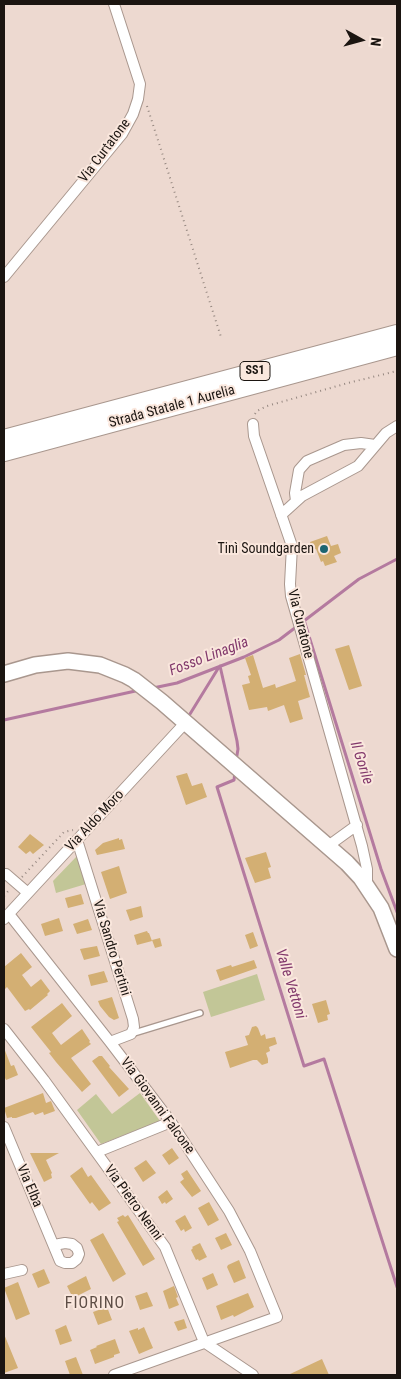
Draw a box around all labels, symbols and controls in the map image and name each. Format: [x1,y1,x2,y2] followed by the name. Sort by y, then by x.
[336,15,386,65] north arrow
[367,37,384,47] text: N
[76,116,134,186] street label: Via Curtatone
[240,362,270,381] road number: SS1
[107,382,237,432] street label: Strada Statale 1 Aurelia
[217,541,314,557] place label: Tinì Soundgarden
[318,543,330,555] marker: Tinì Soundgarden
[283,588,317,660] street label: Via Curatone
[167,634,251,680] water label: Fosso Linaglia
[346,739,376,787] water label: Il Gorile
[62,787,128,855] street label: Via Aldo Moro
[88,898,134,998] street label: Via Sandro Pertini
[271,947,309,1021] water label: Valle Vettoni
[116,1054,198,1158] street label: Via Giovanni Falcone
[13,1162,45,1210] street label: Via Elba
[100,1162,166,1244] street label: Via Pietro Nenni
[64,1294,126,1314] district label: FIORINO

